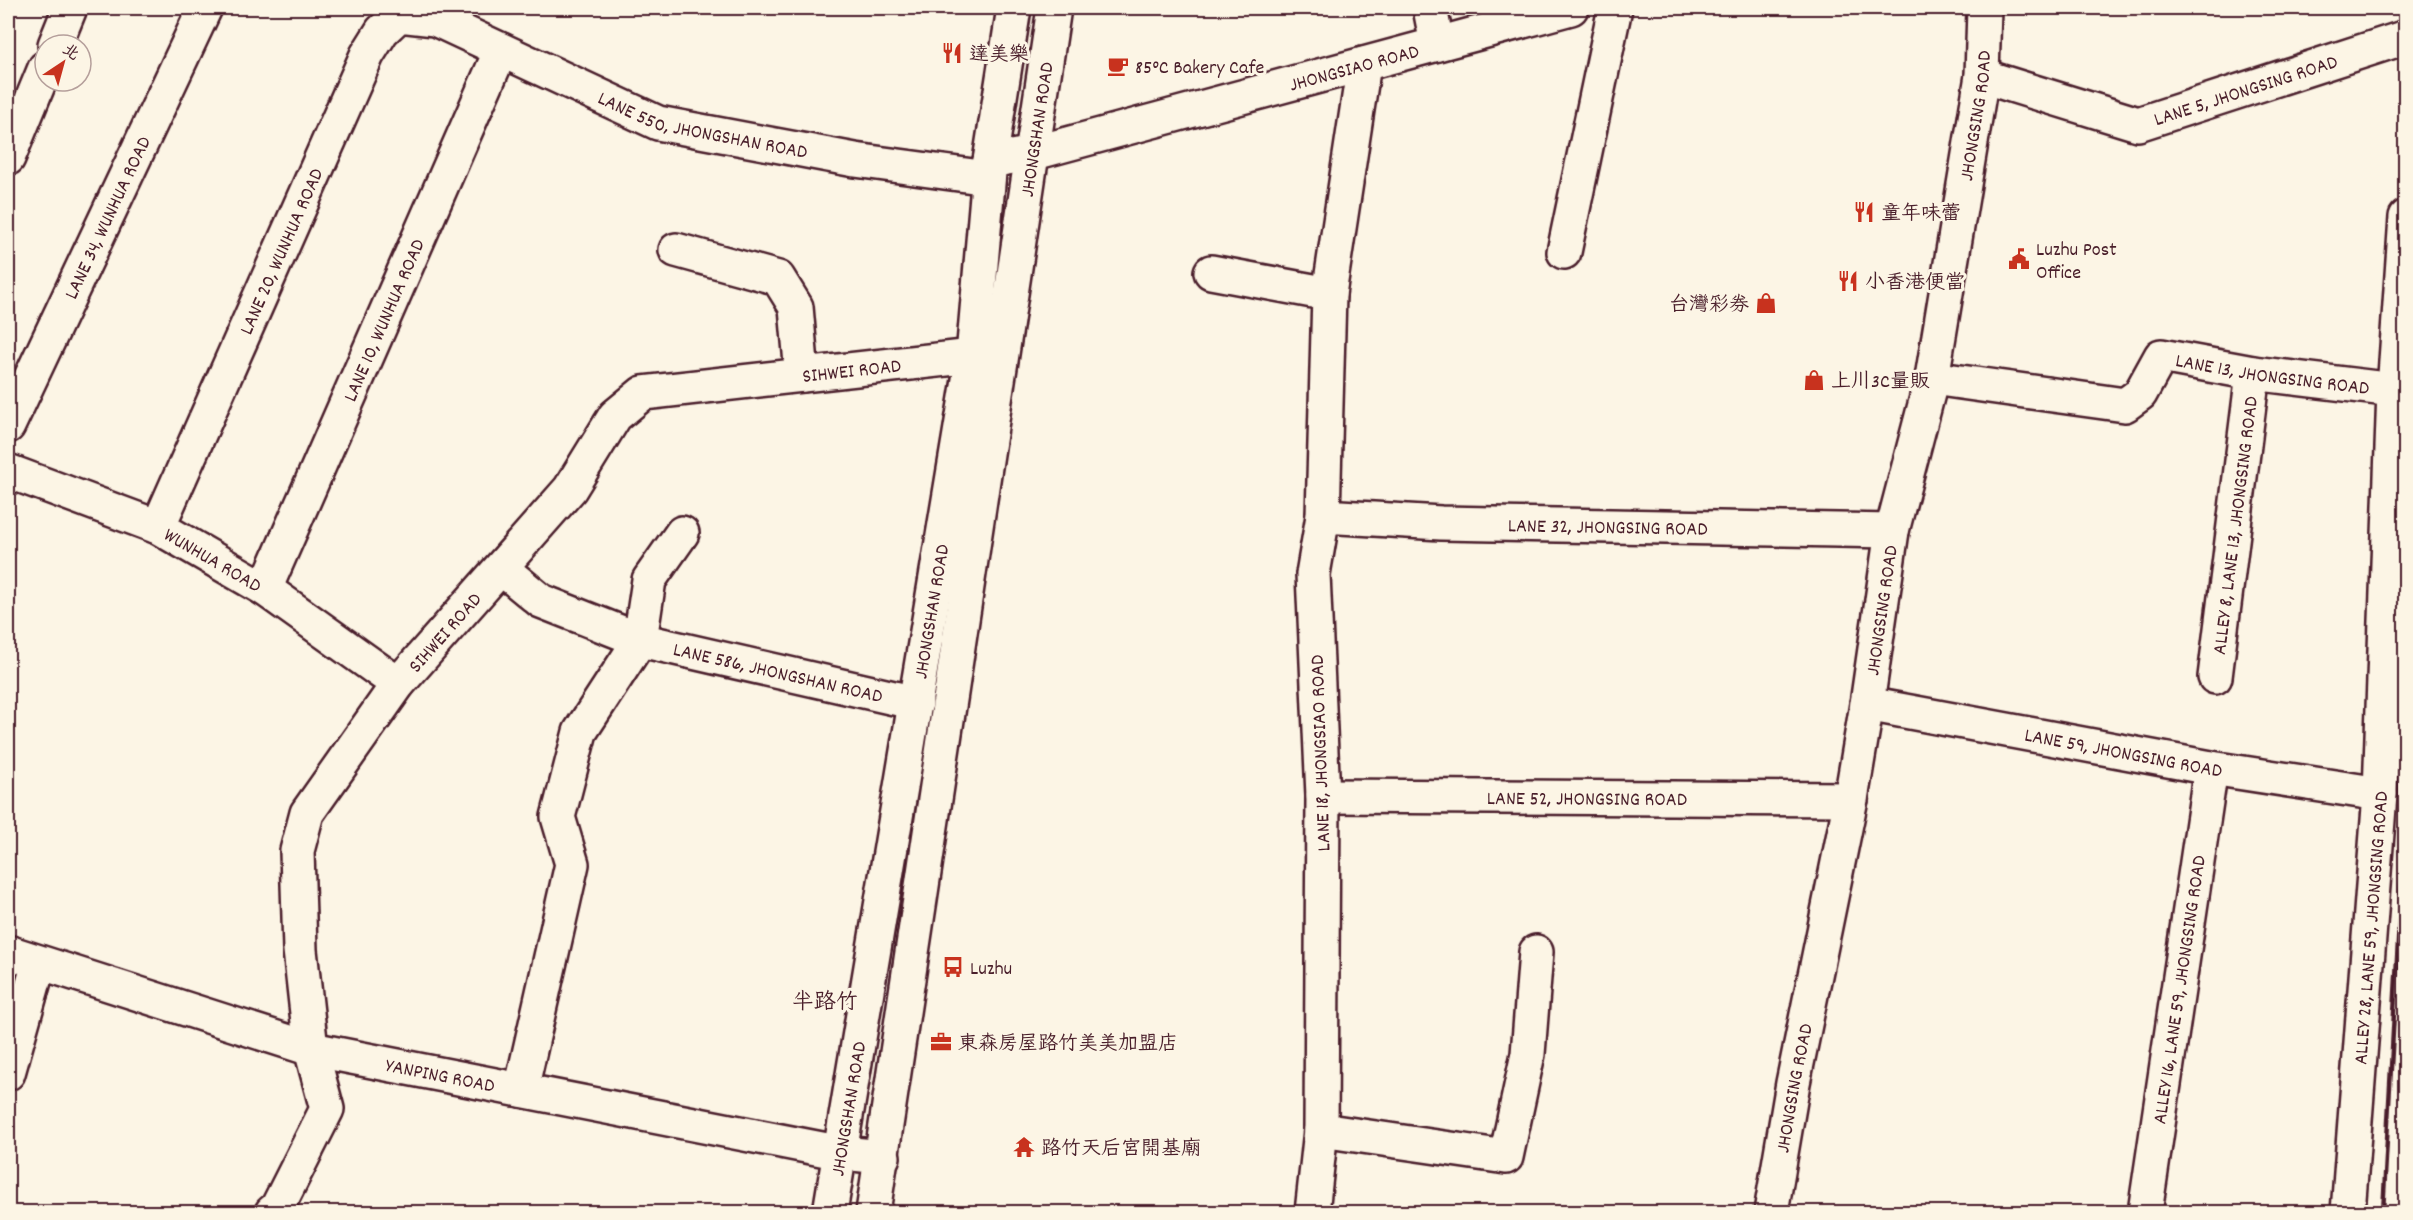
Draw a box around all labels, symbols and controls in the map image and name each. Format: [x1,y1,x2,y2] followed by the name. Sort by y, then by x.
[33,33,93,93] north arrow
[57,39,84,67] text: 北
[1286,39,1423,100] street label: JHONGSIAO ROAD
[940,41,964,65] restaurant icon: 達美樂
[969,42,1029,70] place label: 達美樂
[2151,49,2342,135] street label: LANE 5, JHONGSING ROAD
[1954,50,2000,183] street label: JHONGSING ROAD
[1106,54,1130,78] cafe icon: 85°C Bakery Cafe
[1135,55,1264,83] place label: 85°C Bakery Cafe
[1015,60,1063,199] street label: JHONGSHAN ROAD
[592,86,810,168] street label: LANE 550, JHONGSHAN ROAD
[59,132,160,304] street label: LANE 34, WUNHUA ROAD
[234,164,332,340] street label: LANE 20, WUNHUA ROAD
[1852,200,1876,224] restaurant icon: 童年味蕾
[1881,201,1961,229] place label: 童年味蕾
[338,235,434,407] street label: LANE 10, WUNHUA ROAD
[2036,237,2117,288] place label: Luzhu Post Office
[2007,247,2031,271] public building icon: Luzhu Post Office
[1836,269,1860,293] restaurant icon: 小香港便當
[1865,270,1965,298] place label: 小香港便當
[1754,291,1778,315] shop icon: 台灣彩券
[1669,292,1749,320] place label: 台灣彩券
[2173,348,2371,404] street label: LANE 13, JHONGSING ROAD
[801,353,903,392] street label: SIHWEI ROAD
[1802,368,1826,392] shop icon: 上川3C量販
[1831,369,1930,397] place label: 上川3C量販
[2207,395,2267,656] street label: ALLEY 8, LANE 13, JHONGSING ROAD
[1508,513,1708,545] street label: LANE 32, JHONGSING ROAD
[158,522,266,601] street label: WUNHUA ROAD
[908,542,958,681] street label: JHONGSHAN ROAD
[1860,544,1907,677] street label: JHONGSING ROAD
[403,587,490,680] street label: SIHWEI ROAD
[670,637,885,712] street label: LANE 586, JHONGSHAN ROAD
[1305,654,1339,852] street label: LANE 18, JHONGSIAO ROAD
[2022,723,2224,787] street label: LANE 59, JHONGSING ROAD
[1487,786,1687,815] street label: LANE 52, JHONGSING ROAD
[2348,790,2397,1066] street label: ALLEY 28, LANE 59, JHONGSING ROAD
[2147,854,2215,1126] street label: ALLEY 16, LANE 59, JHONGSING ROAD
[941,955,965,979] bus stop icon: Luzhu
[970,956,1012,984] place label: Luzhu
[792,988,858,1019] district label: 半路竹
[1770,1021,1822,1155] street label: JHONGSING ROAD
[929,1030,953,1054] office icon: 東森房屋路竹美美加盟店
[958,1031,1178,1059] place label: 東森房屋路竹美美加盟店
[825,1040,875,1178] street label: JHONGSHAN ROAD
[383,1053,497,1102] street label: YANPING ROAD
[1012,1135,1036,1159] temple icon: 路竹天后宮開基廟
[1041,1136,1201,1164] place label: 路竹天后宮開基廟

